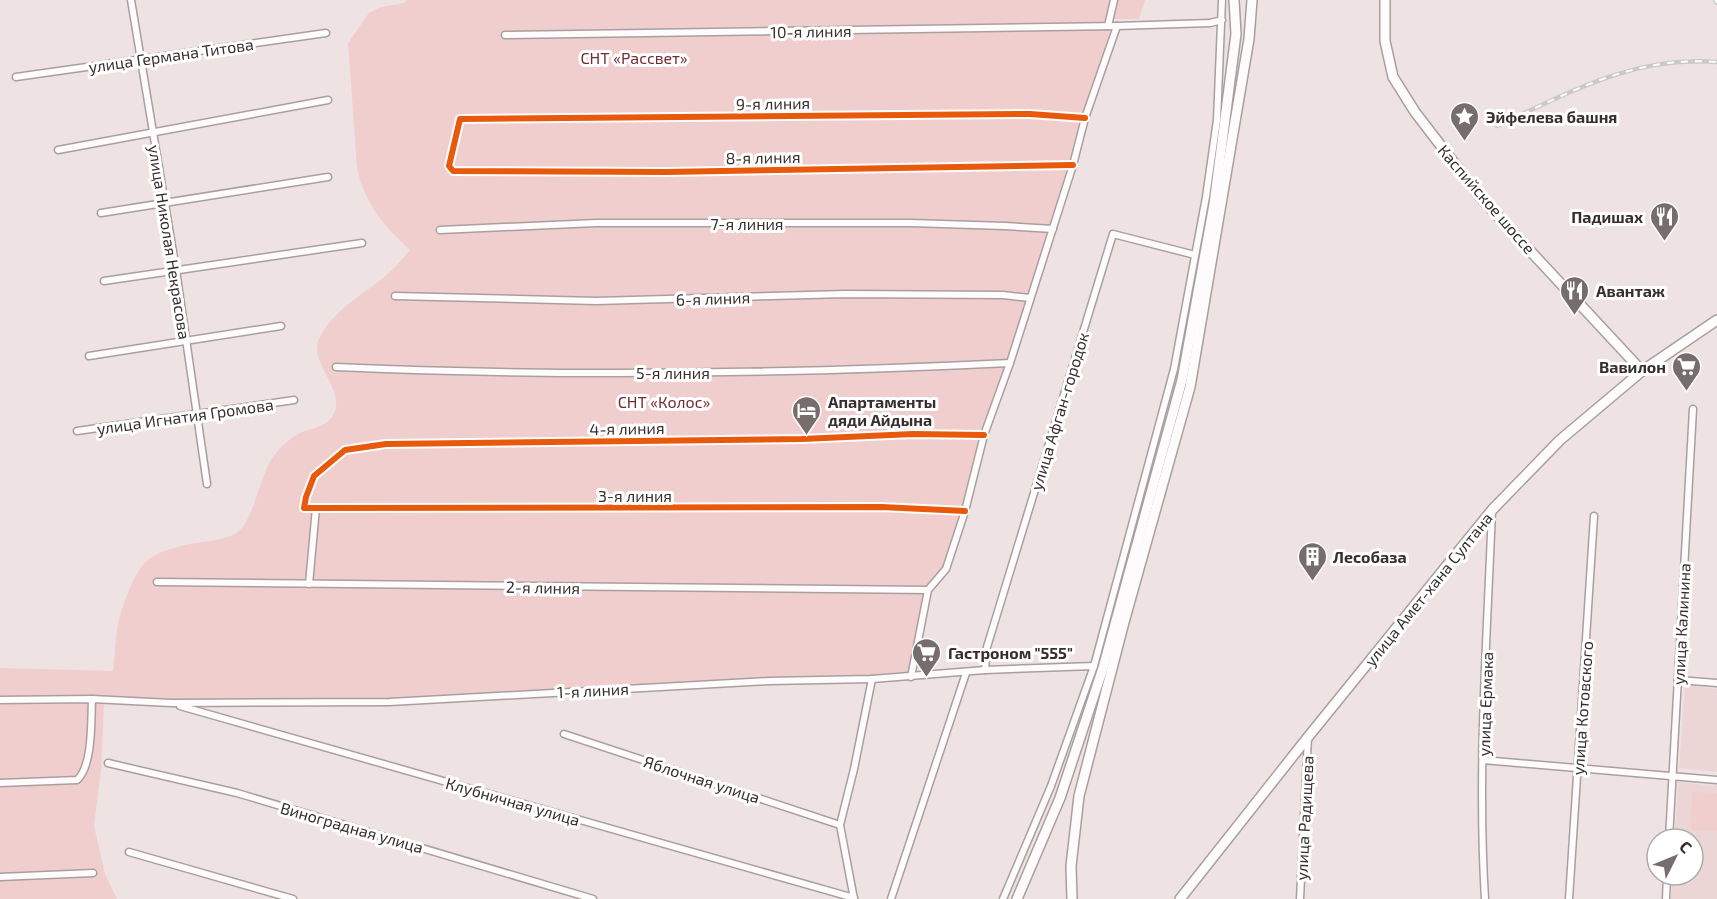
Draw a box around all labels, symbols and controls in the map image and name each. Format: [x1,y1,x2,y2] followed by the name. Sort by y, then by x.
[770,21,852,41] street label: 10-я линия
[87,34,255,77] street label: улица Германа Титова
[580,48,688,67] park label: СНТ «Рассвет»
[736,93,810,113] street label: 9-я линия
[1449,100,1481,142] place icon: Эйфелева башня
[1486,107,1617,126] place label: Эйфелева башня
[1435,141,1539,257] street label: Каспийское шоссе
[144,143,195,341] street label: улица Николая Некрасова
[725,147,801,167] street label: 8-я линия
[1648,200,1680,242] restaurant icon: Падишах
[1571,207,1643,226] place label: Падишах
[710,214,784,233] street label: 7-я линия
[1559,274,1591,316] restaurant icon: Авантаж
[1596,281,1665,300] place label: Авантаж
[676,287,750,309] street label: 6-я линия
[1026,329,1093,493] street label: улица Афган-городок
[1671,350,1703,392] supermarket icon: Вавилон
[1599,357,1666,376] place label: Вавилон
[636,363,710,382] street label: 5-я линия
[618,392,711,411] park label: СНТ «Колос»
[828,392,936,429] place label: Апартаменты дяди Айдына
[95,394,275,439] street label: улица Игнатия Громова
[791,394,823,436] hotel icon: Апартаменты дяди Айдына
[589,418,665,438] street label: 4-я линия
[598,486,672,505] street label: 3-я линия
[1360,508,1497,670] street label: улица Амет-хана Султана
[1296,540,1328,582] building icon: Лесобаза
[1333,547,1407,566] place label: Лесобаза
[1668,563,1695,685] street label: улица Калинина
[506,577,580,597] street label: 2-я линия
[911,636,943,678] supermarket icon: Гастроном "555"
[1568,640,1597,776] street label: улица Котовского
[948,643,1073,662] place label: Гастроном "555"
[1474,651,1497,757] street label: улица Ермака
[557,679,629,701] street label: 1-я линия
[641,751,762,808] street label: Яблочная улица
[1291,755,1318,881] street label: улица Радищева
[443,773,582,830] street label: Клубничная улица
[278,797,426,857] street label: Виноградная улица
[1645,827,1705,887] north arrow
[1676,837,1696,856] text: С

